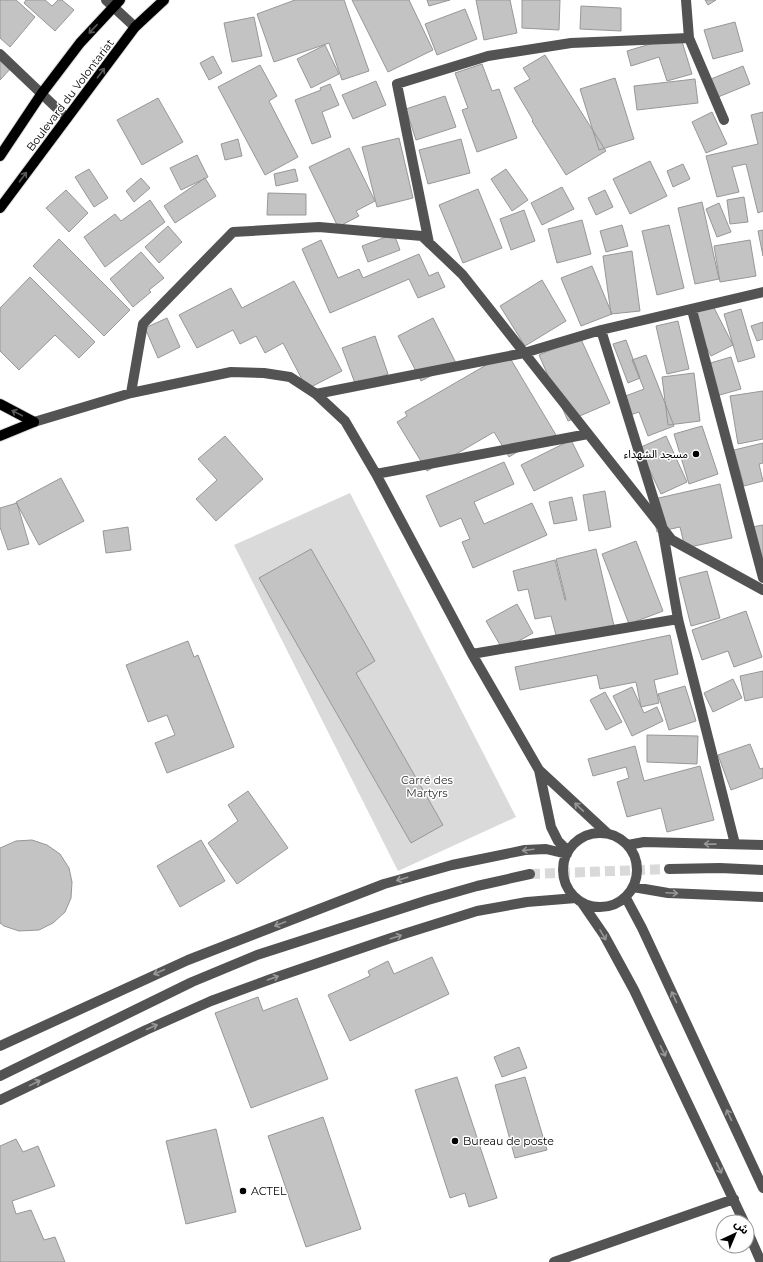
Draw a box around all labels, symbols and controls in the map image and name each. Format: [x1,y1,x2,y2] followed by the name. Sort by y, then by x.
[89,23,98,33] one-way arrow
[23,36,117,154] street label: Boulevard du Volontariat
[97,67,105,78] one-way arrow
[19,172,28,183] one-way arrow
[11,408,23,416] one-way arrow
[624,447,688,461] place label: مسجد الشهداء
[691,449,701,459] marker: مسجد الشهداء
[401,773,454,800] park label: Carré des Martyrs
[574,802,584,812] one-way arrow
[704,840,717,847] one-way arrow
[522,846,535,854] one-way arrow
[396,876,409,883] one-way arrow
[665,890,678,897] one-way arrow
[274,921,286,929] one-way arrow
[600,929,608,941] one-way arrow
[390,932,402,940] one-way arrow
[154,969,166,976] one-way arrow
[266,974,279,981] one-way arrow
[670,991,677,1003] one-way arrow
[146,1023,158,1030] one-way arrow
[660,1045,667,1057] one-way arrow
[29,1079,41,1086] one-way arrow
[725,1109,732,1121] one-way arrow
[463,1134,554,1148] place label: Bureau de poste
[450,1136,460,1146] marker: Bureau de poste
[716,1162,723,1174] one-way arrow
[251,1184,287,1198] place label: ACTEL
[238,1186,248,1196] marker: ACTEL
[715,1214,755,1254] north arrow
[732,1217,752,1237] text: ش

